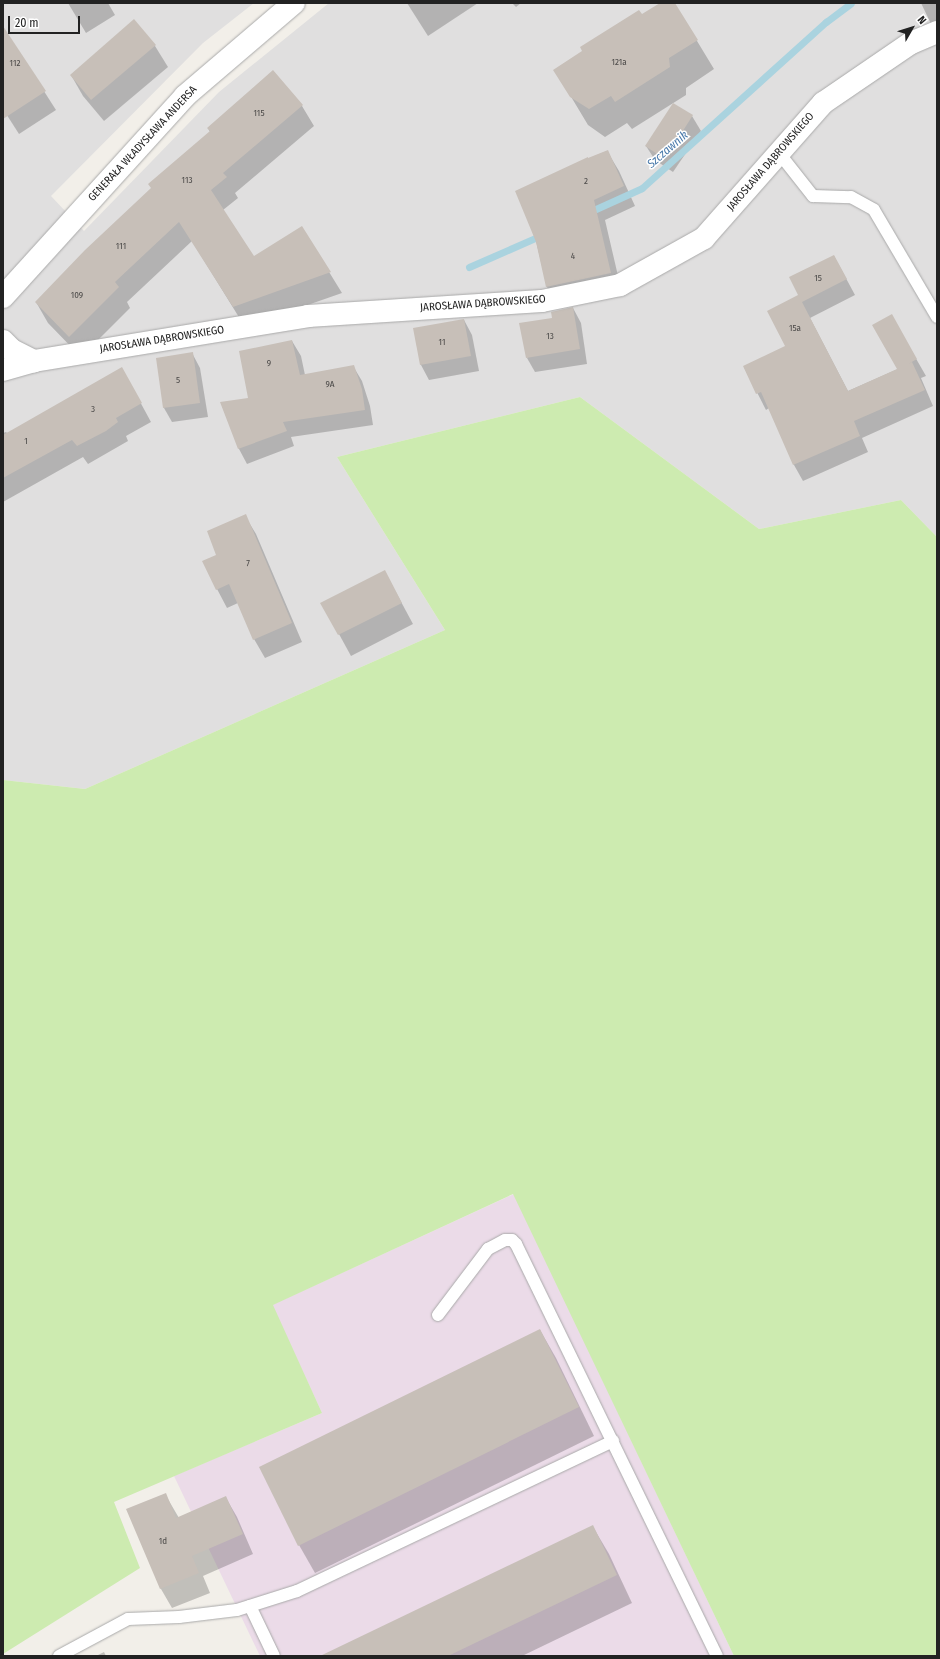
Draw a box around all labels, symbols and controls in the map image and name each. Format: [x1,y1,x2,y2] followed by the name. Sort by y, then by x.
[10,8,82,34] scale bar
[892,8,932,48] north arrow
[915,13,929,27] text: N
[15,16,39,30] text: 20 m
[611,57,627,67] house number: 121a
[10,58,20,68] house number: 112
[86,84,200,204] street label: GENERAŁA WŁADYSŁAWA ANDERSA
[253,108,265,118] house number: 115
[725,110,817,214] street label: JAROSŁAWA DĄBROWSKIEGO
[645,128,691,172] water label: Szczawnik
[182,175,192,185] house number: 113
[584,176,588,186] house number: 2
[116,241,126,251] house number: 111
[571,251,575,261] house number: 4
[814,273,822,283] house number: 15
[71,290,83,300] house number: 109
[420,293,546,315] street label: JAROSŁAWA DĄBROWSKIEGO
[789,323,801,333] house number: 15a
[99,324,225,356] street label: JAROSŁAWA DĄBROWSKIEGO
[546,331,554,341] house number: 13
[439,337,445,347] house number: 11
[267,358,271,368] house number: 9
[176,375,180,385] house number: 5
[325,379,335,389] house number: 9A
[91,404,95,414] house number: 3
[24,436,28,446] house number: 1
[246,558,250,568] house number: 7
[159,1536,167,1546] house number: 1d

